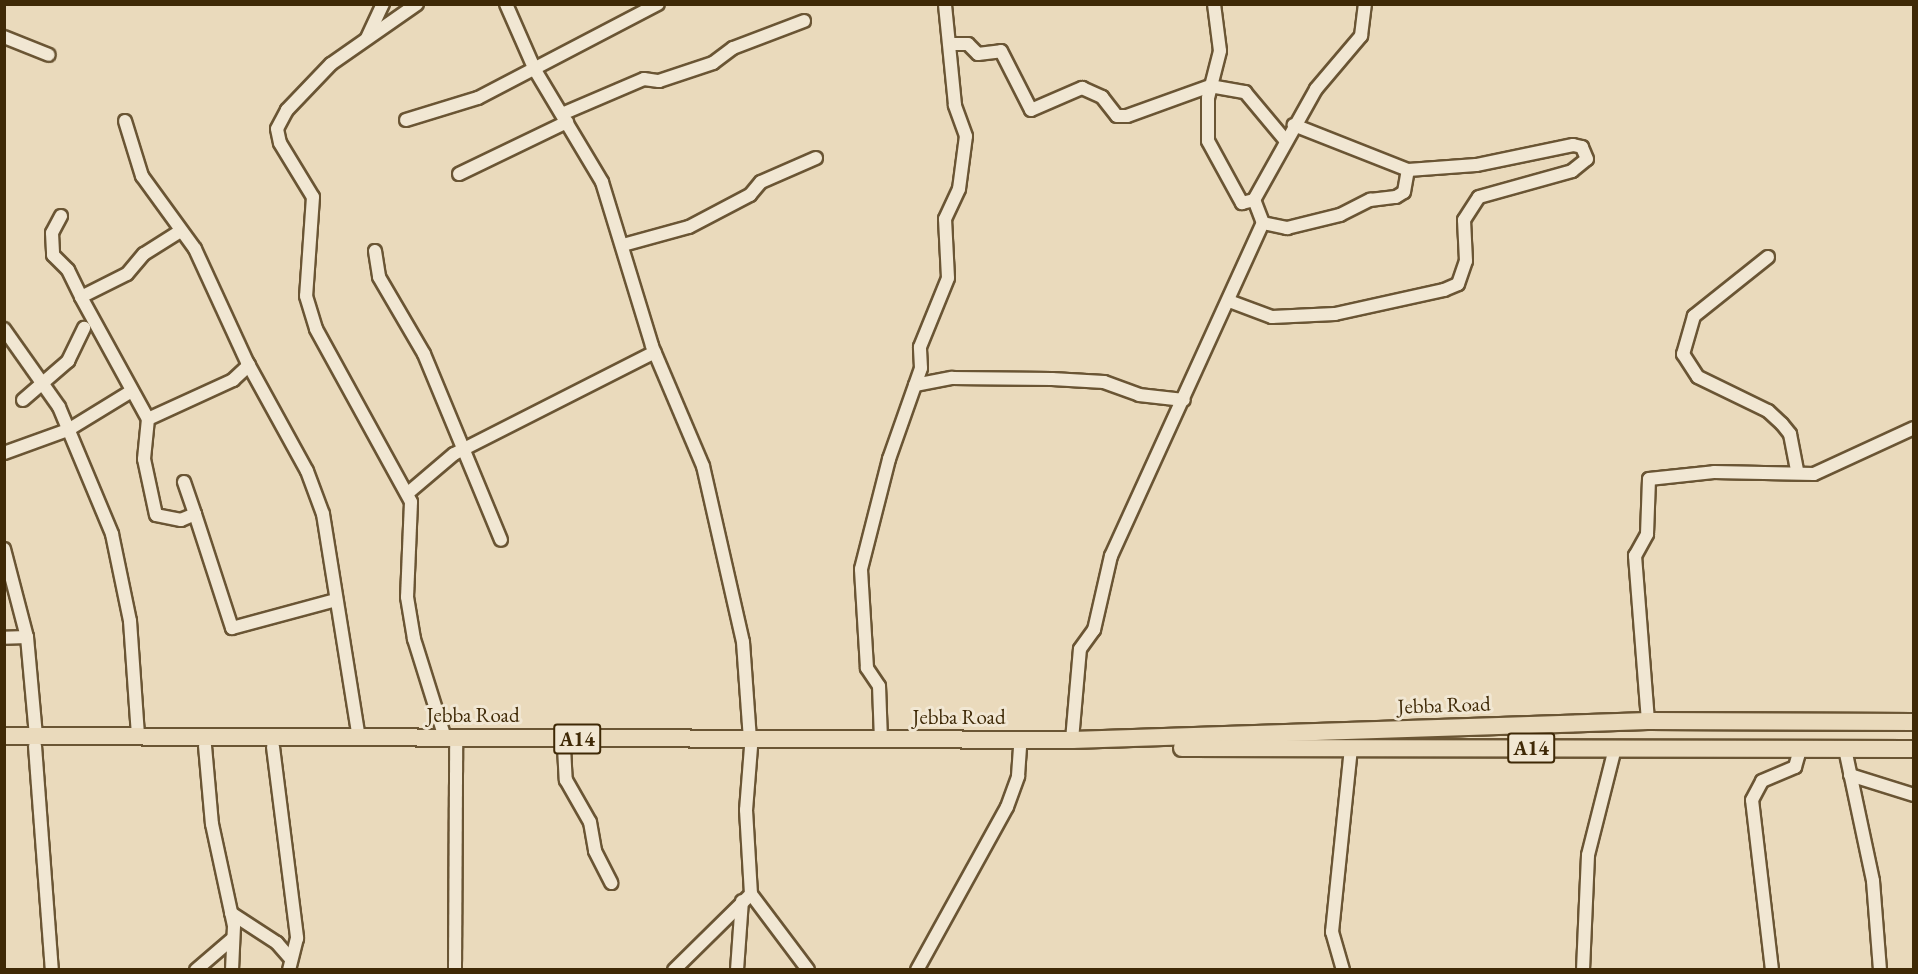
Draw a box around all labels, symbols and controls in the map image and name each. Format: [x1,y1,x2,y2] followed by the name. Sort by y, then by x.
[1397,691,1491,719] street label: Jebba Road
[426,702,520,728] street label: Jebba Road
[912,704,1006,730] street label: Jebba Road
[553,722,601,756] road number: A14
[1507,731,1555,765] road number: A14

